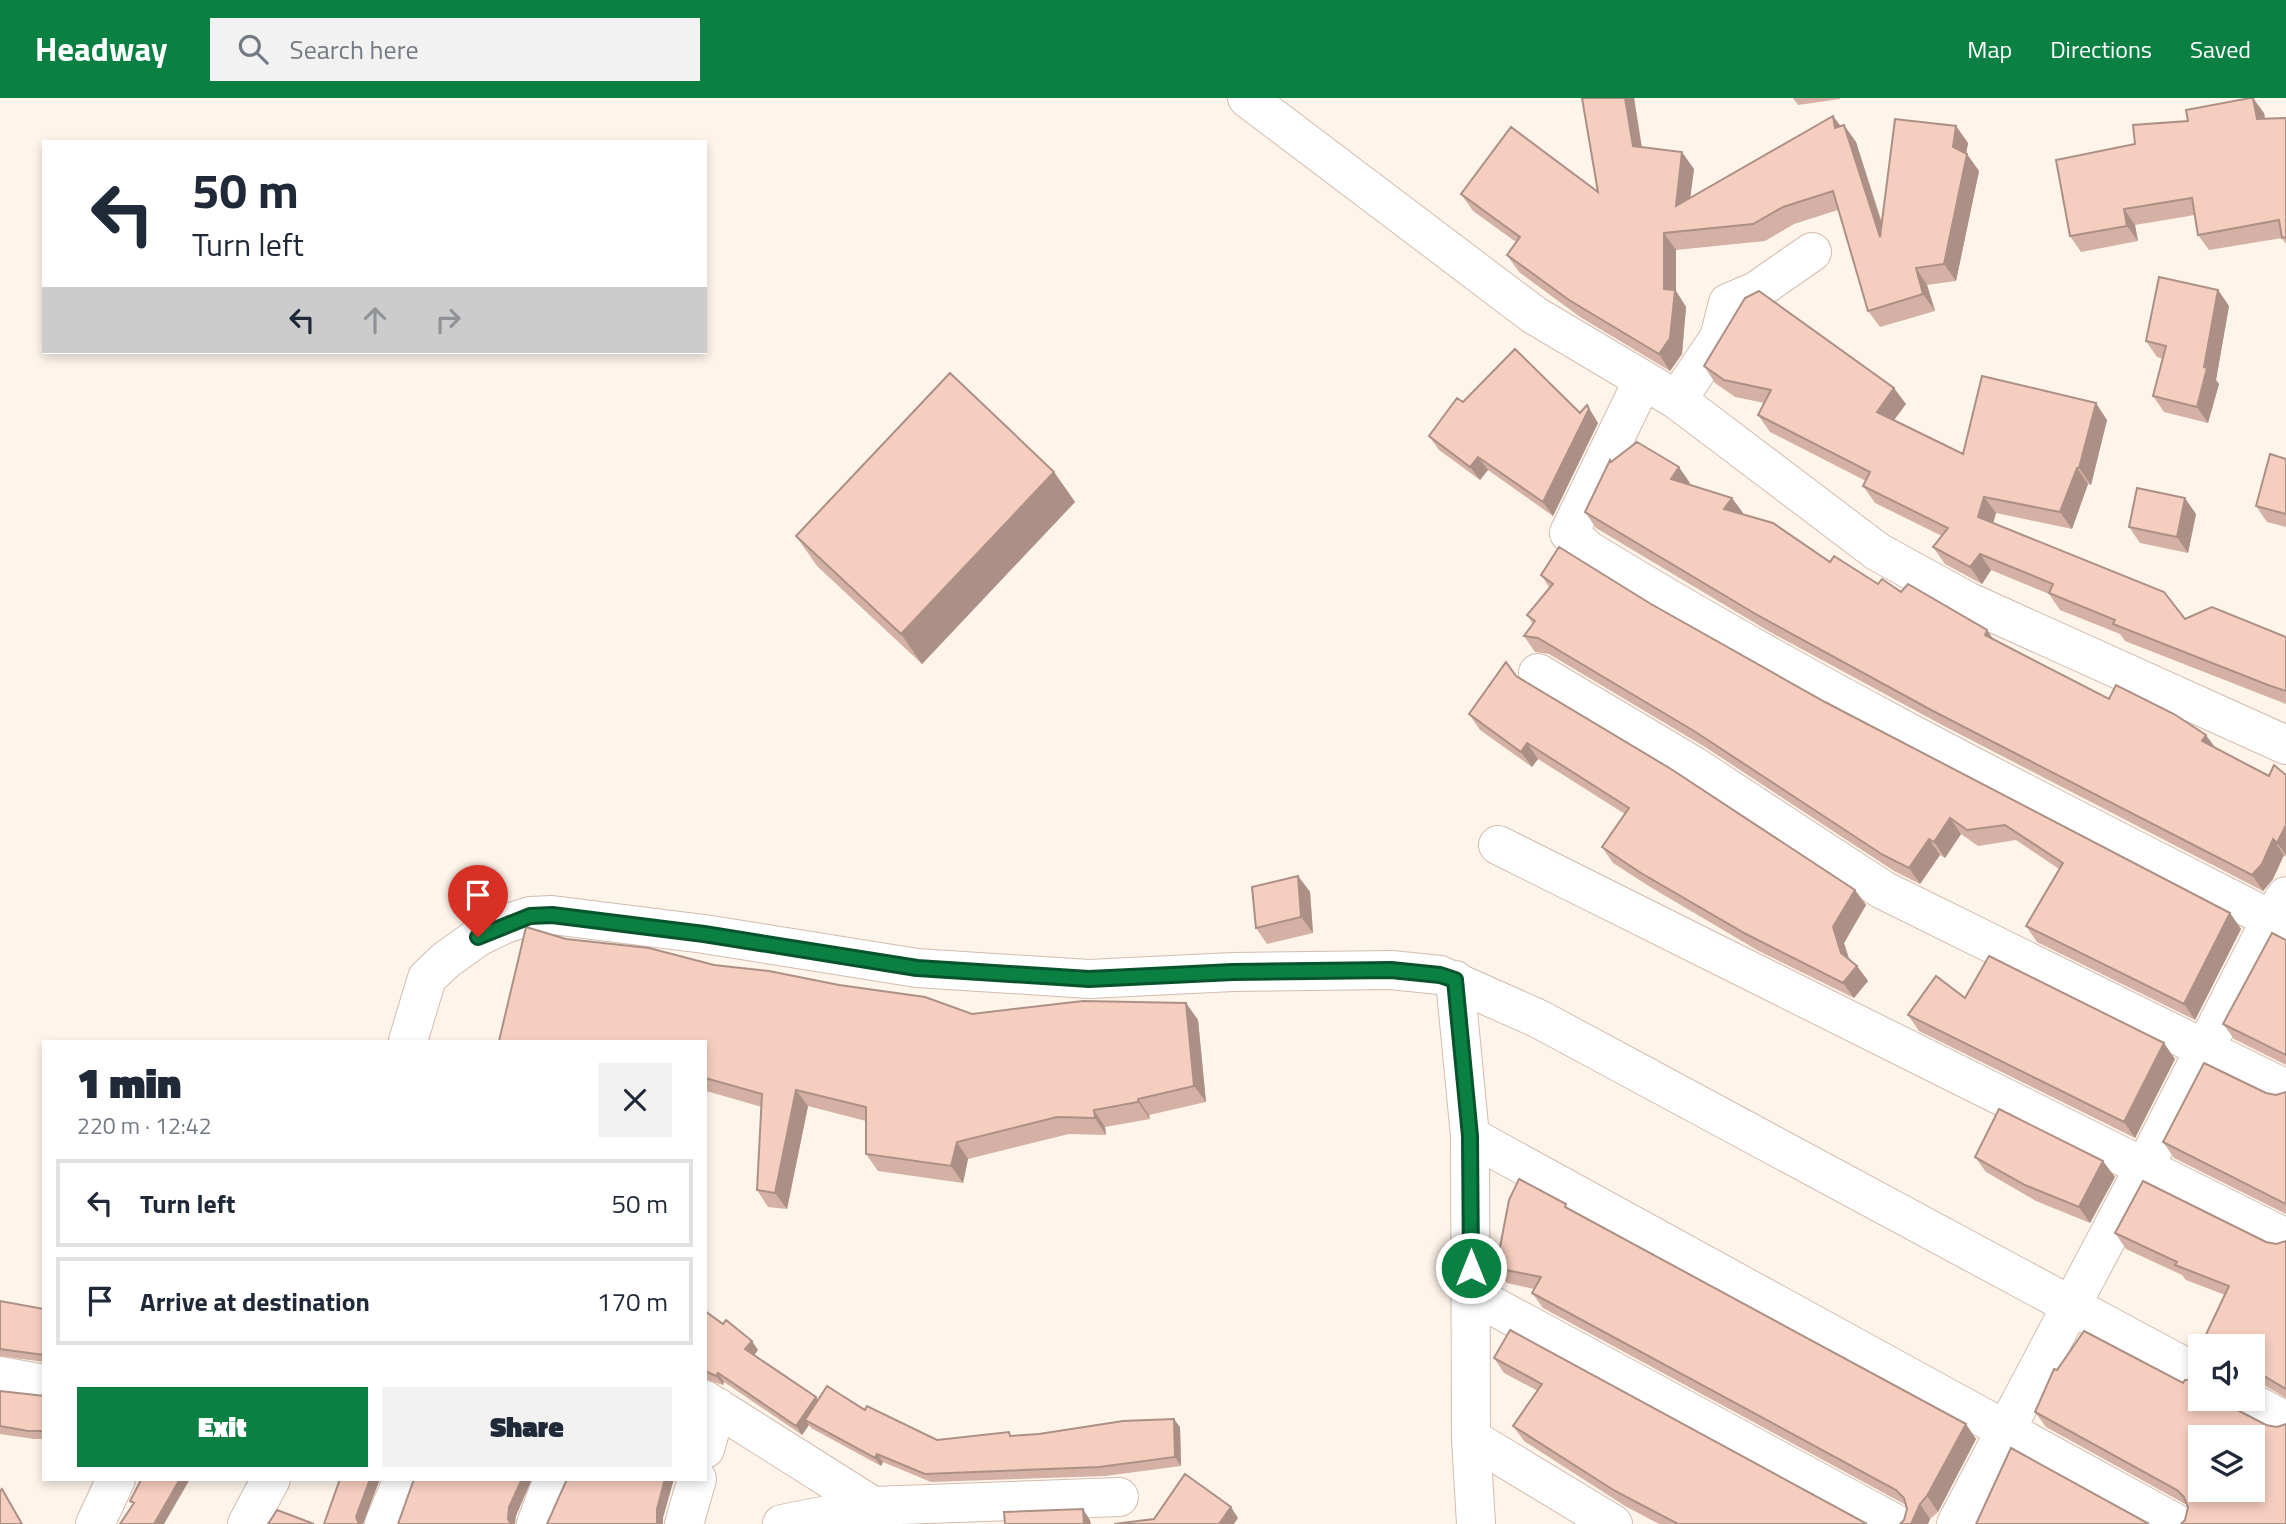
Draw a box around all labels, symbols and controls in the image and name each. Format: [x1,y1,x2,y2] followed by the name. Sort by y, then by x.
[210,18,700,81] search box
[35,24,168,74] text: Headway
[234,30,272,68] icon: search
[290,30,419,69] text: Search here
[1967,31,2012,67] text: Map
[2050,31,2152,67] text: Directions
[2190,31,2251,67] text: Saved
[192,152,299,227] text: 50 m
[77,168,168,259] icon: left
[192,220,304,268] text: Turn left
[283,301,321,339] icon: left
[356,301,394,339] icon: ahead
[429,301,467,339] icon: right
[448,865,508,937] pin
[459,876,497,914] icon: arrive
[77,1050,181,1114] text: 1 min
[598,1063,672,1137] button: close
[77,1108,212,1143] text: 220 m · 12:42
[81,1184,119,1222] icon: left
[140,1184,235,1223] text: Turn left
[611,1184,668,1223] text: 50 m
[1434,1231,1508,1305] position arrow
[81,1282,119,1320] icon: arrive
[140,1282,370,1321] text: Arrive at destination
[597,1282,668,1321] text: 170 m
[2188,1334,2265,1502] map controls
[2188,1334,2265,1411] button: sound
[77,1387,368,1467] button: Exit
[382,1387,672,1467] button: Share
[2188,1425,2265,1502] button: layers

